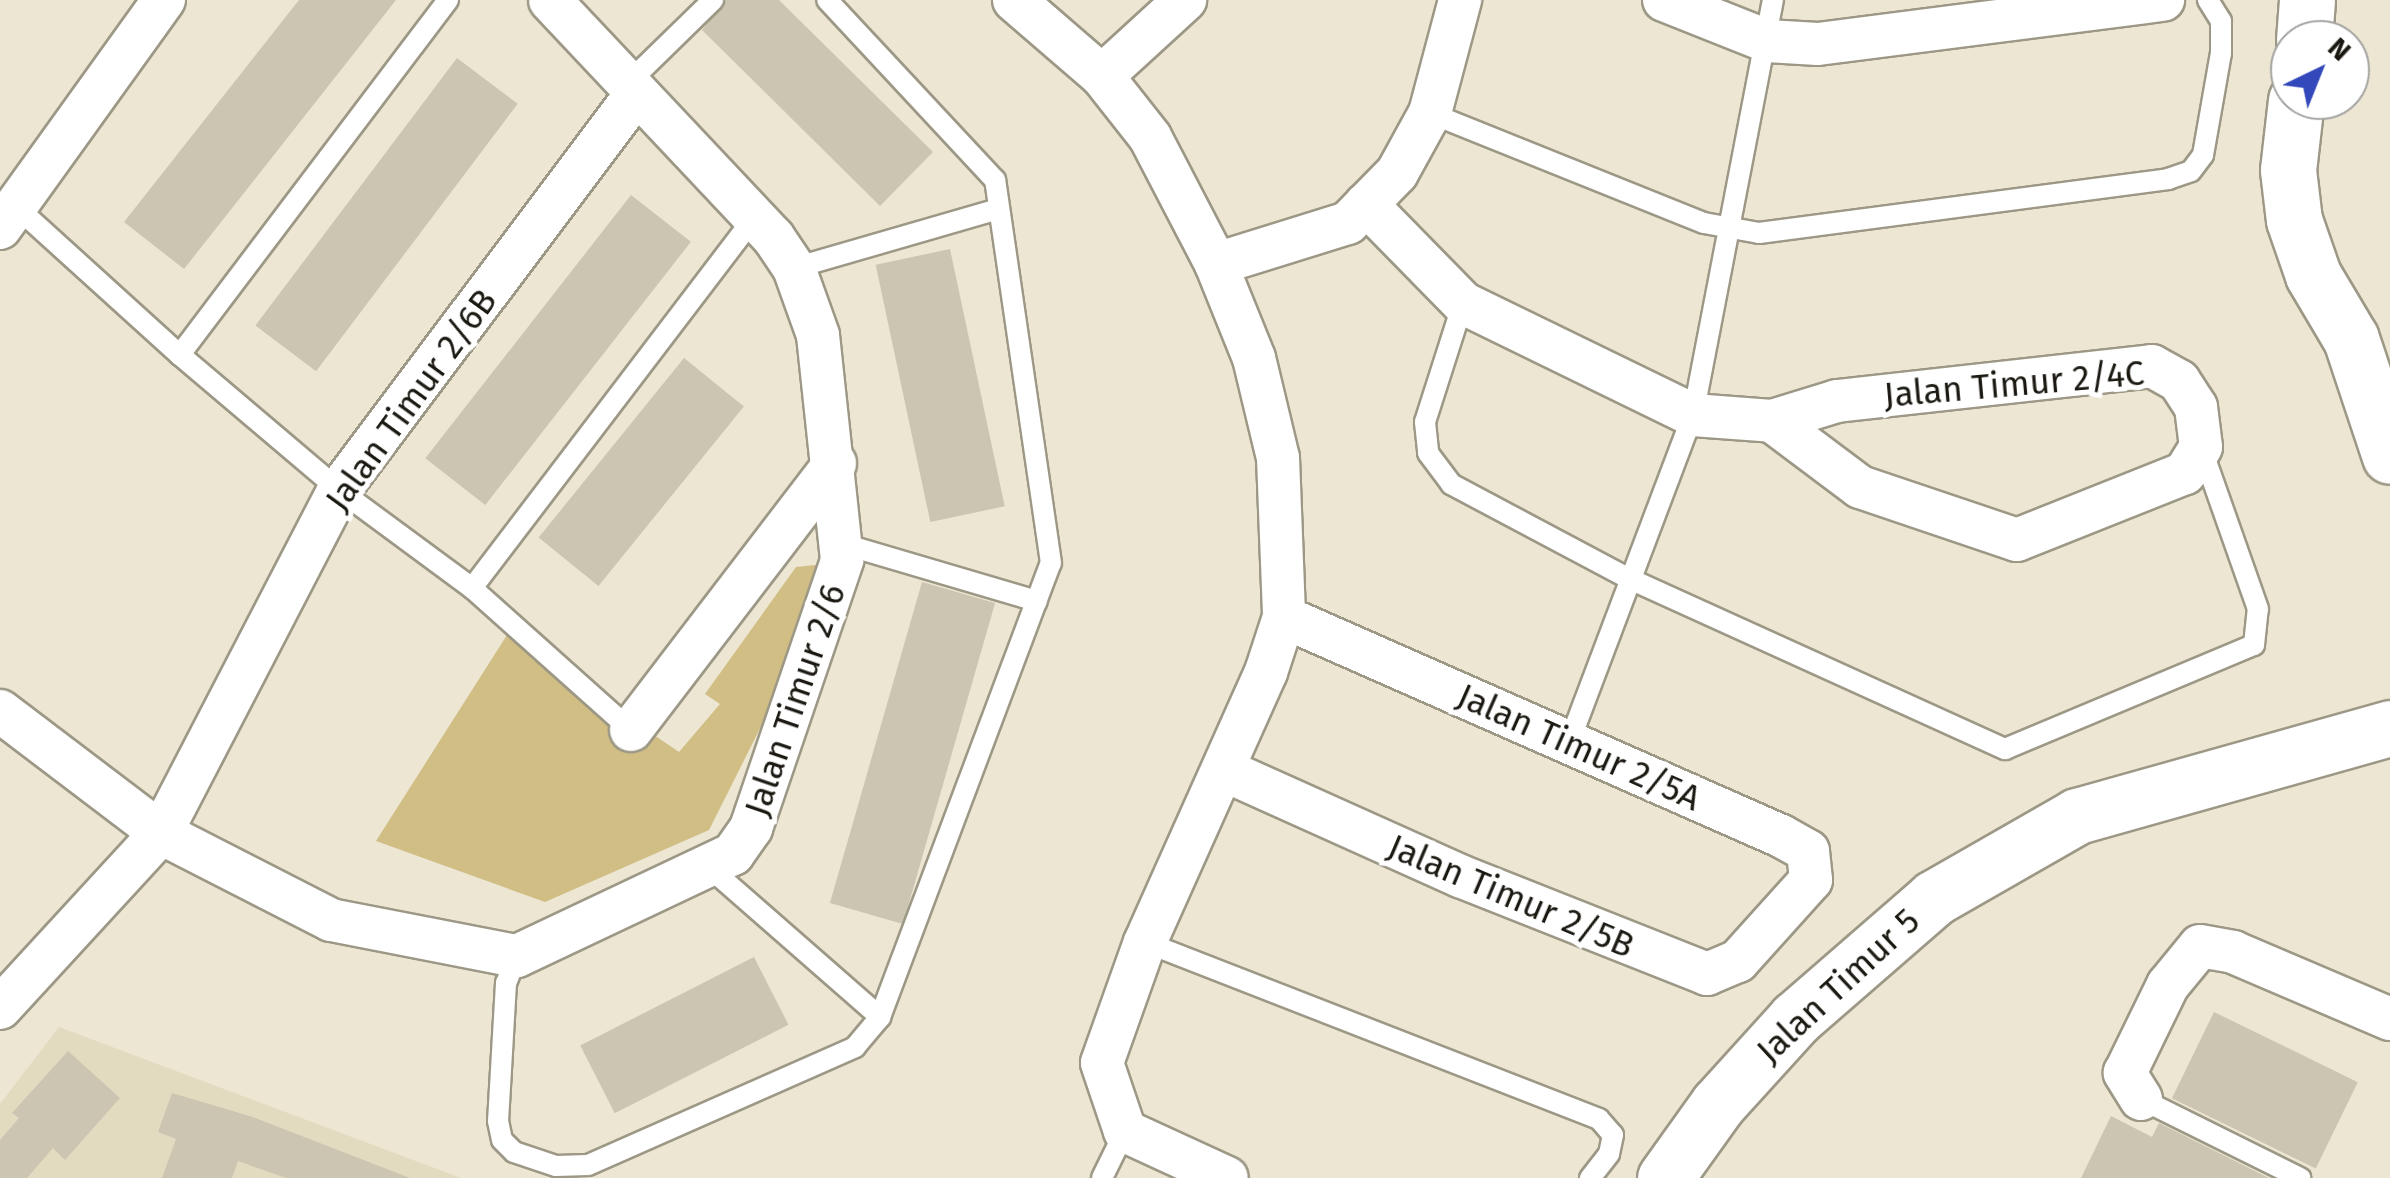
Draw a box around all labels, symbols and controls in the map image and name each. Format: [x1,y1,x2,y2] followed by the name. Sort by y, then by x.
[2270,20,2370,120] north arrow
[2321,31,2357,68] text: N
[316,281,506,519] street label: Jalan Timur 2/6B
[1882,352,2146,416] street label: Jalan Timur 2/4C
[736,579,854,821] street label: Jalan Timur 2/6
[1451,675,1707,819] street label: Jalan Timur 2/5A
[1382,825,1640,967] street label: Jalan Timur 2/5B
[1748,900,1928,1072] street label: Jalan Timur 5

